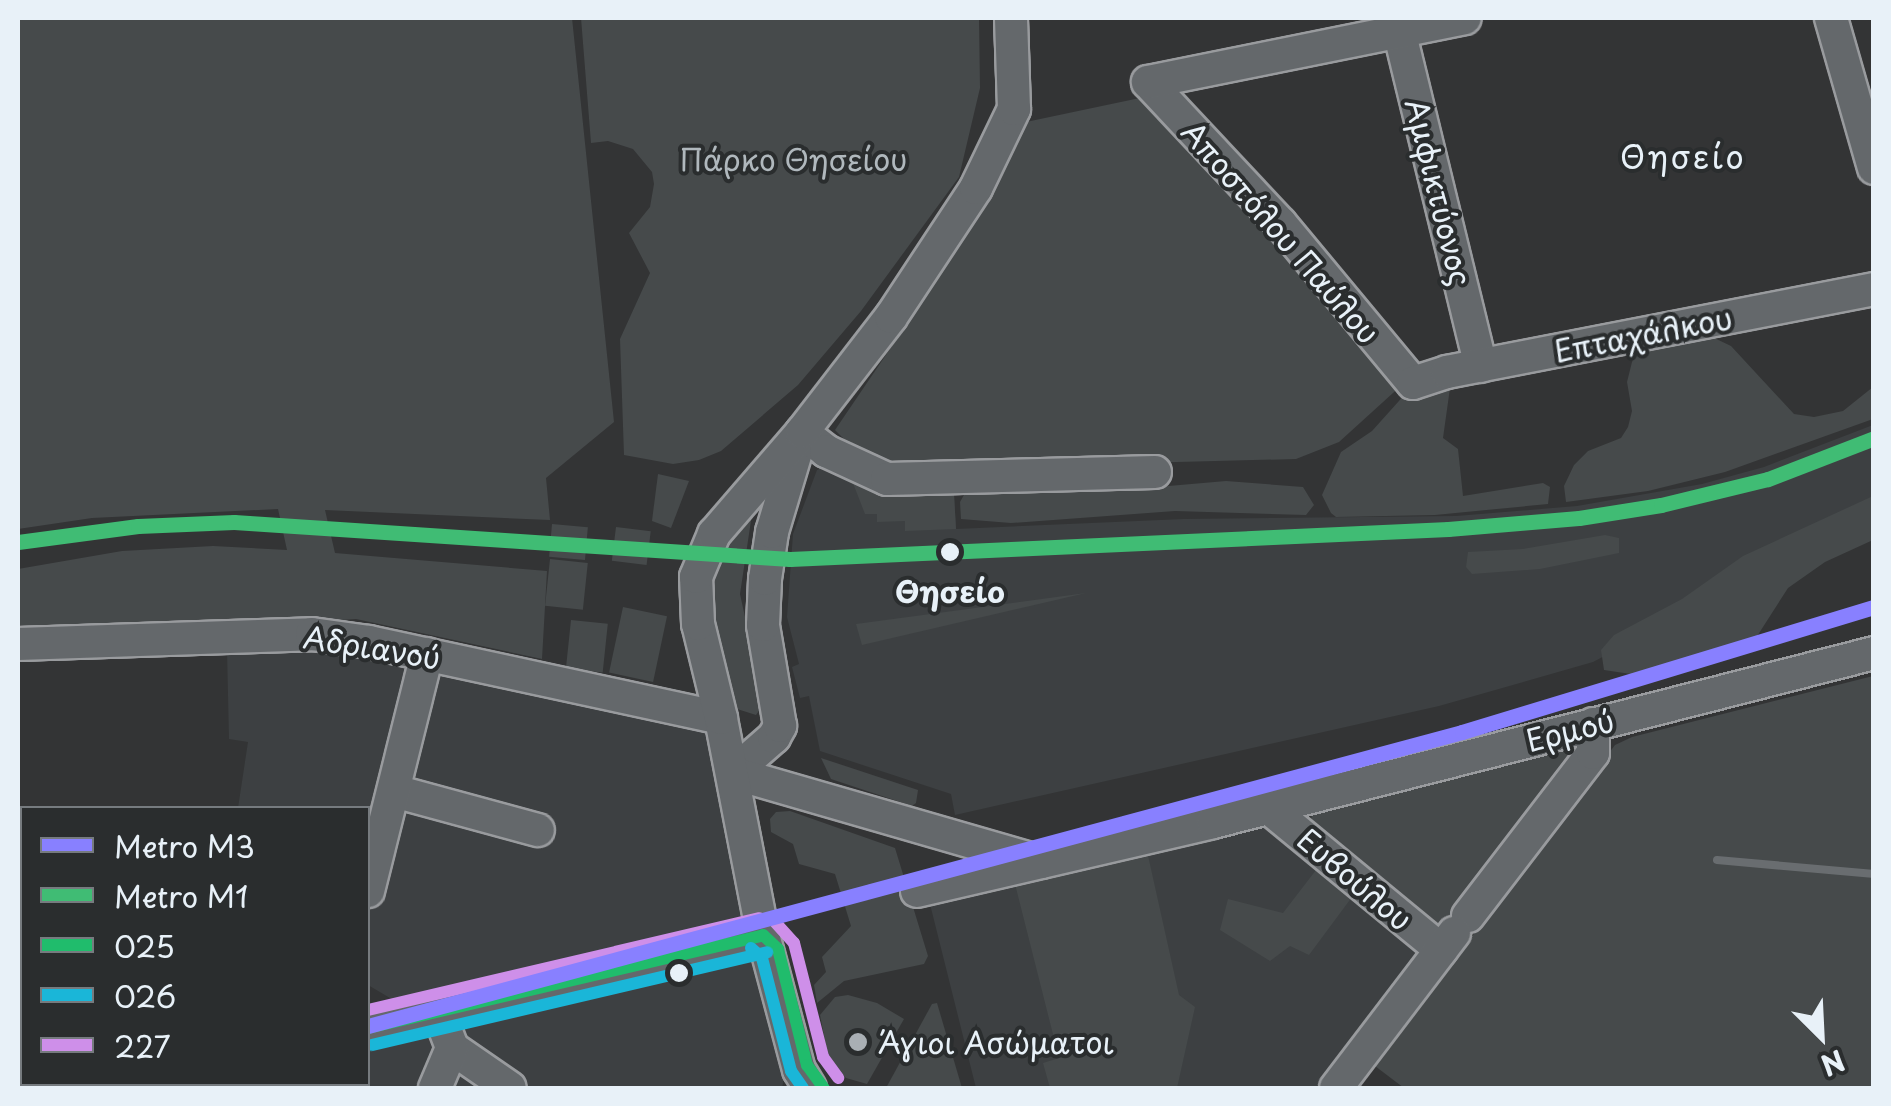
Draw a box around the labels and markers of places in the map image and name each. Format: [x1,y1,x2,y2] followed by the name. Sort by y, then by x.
[934,536,966,568] marker: Θησείο
[895,573,1005,609] place label: Θησείο
[669,963,689,983] unlabelled marker
[878,1024,1115,1060] place label: Άγιοι Ασώματοι
[847,1031,869,1053] marker: Άγιοι Ασώματοι

